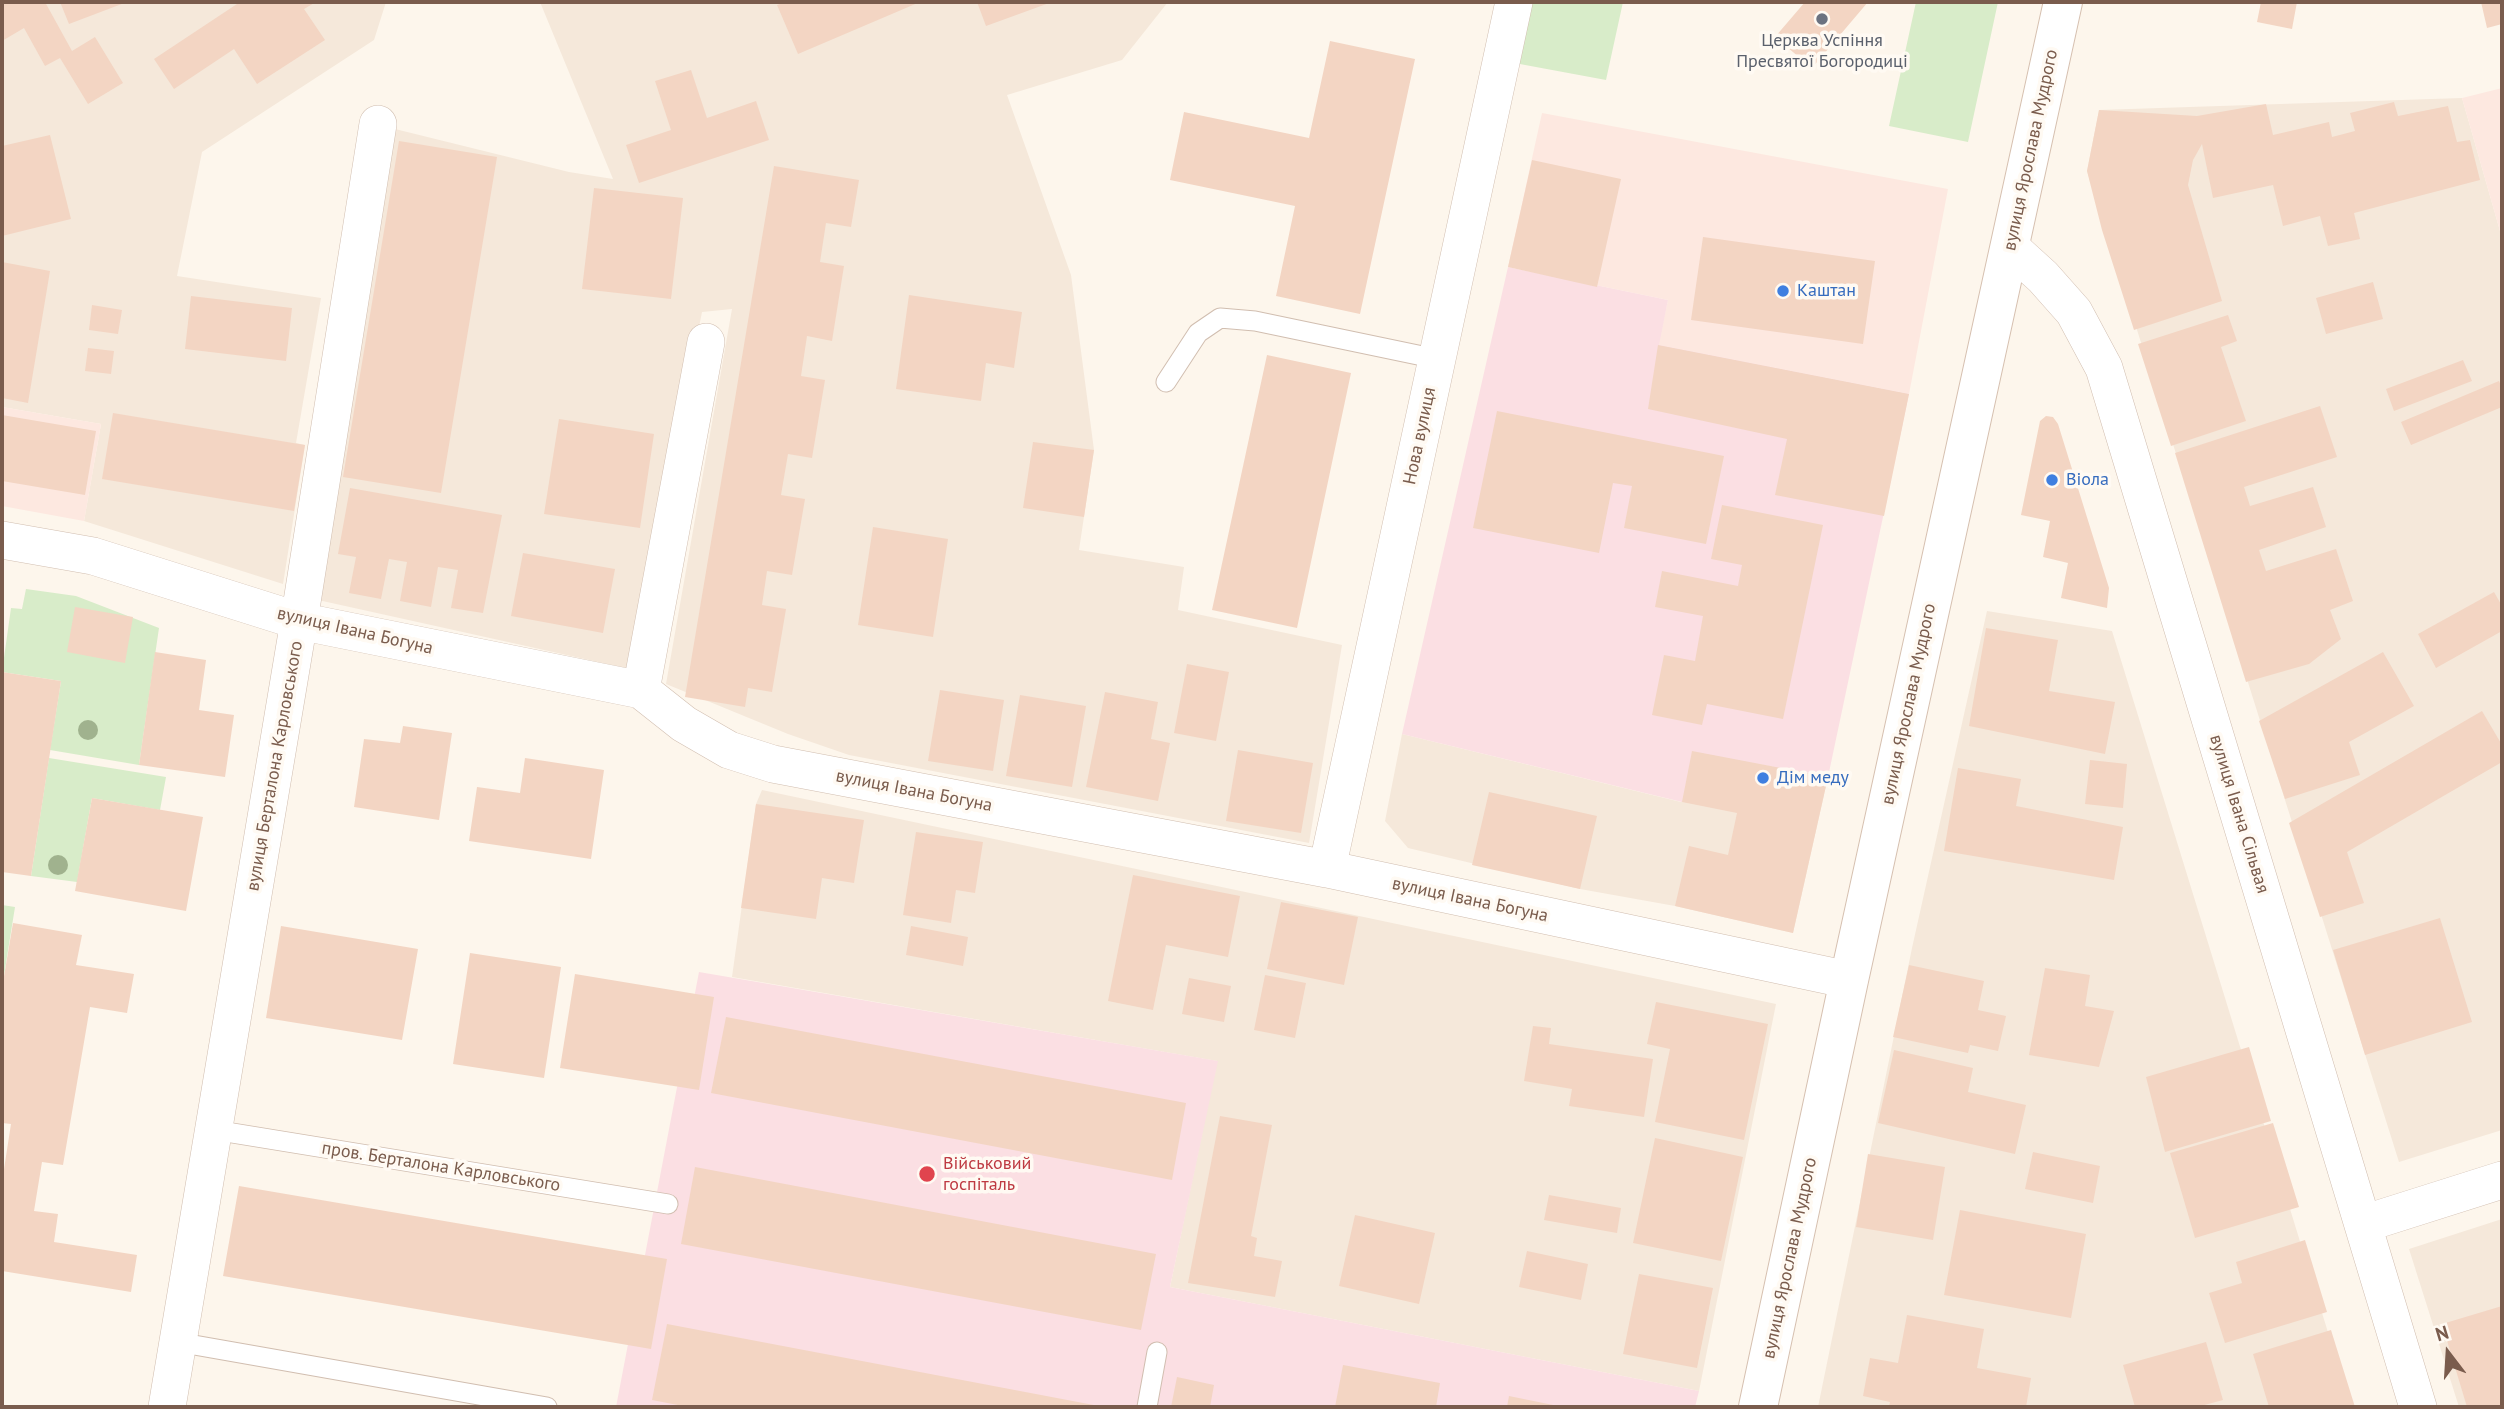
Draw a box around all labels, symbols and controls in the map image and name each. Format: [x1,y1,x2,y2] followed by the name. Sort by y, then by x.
[1814,11,1830,27] marker: Церква Успіння Пресвятої Богородиці
[1736,30,1908,72] place label: Церква Успіння Пресвятої Богородиці
[1999,47,2063,253] street label: вулиця Ярослава Мудрого
[1797,280,1856,302] place label: Каштан
[1775,283,1791,299] marker: Каштан
[1399,385,1441,487] street label: Нова вулиця
[2066,469,2109,491] place label: Віола
[2044,472,2060,488] marker: Віола
[1877,601,1941,807] street label: вулиця Ярослава Мудрого
[275,603,435,659] street label: вулиця Івана Богуна
[242,639,308,893] street label: вулиця Берталона Карловського
[2205,732,2273,896] street label: вулиця Івана Сільвая
[834,765,994,817] street label: вулиця Івана Богуна
[1777,767,1849,789] place label: Дім меду
[1755,770,1771,786] marker: Дім меду
[1390,873,1550,927] street label: вулиця Івана Богуна
[320,1137,562,1197] street label: пров. Берталона Карловського
[943,1153,1031,1196] place label: Військовий госпіталь
[1758,1155,1822,1361] street label: вулиця Ярослава Мудрого
[917,1164,937,1184] marker: Військовий госпіталь
[2413,1318,2483,1388] north arrow
[2432,1320,2451,1346] text: N

